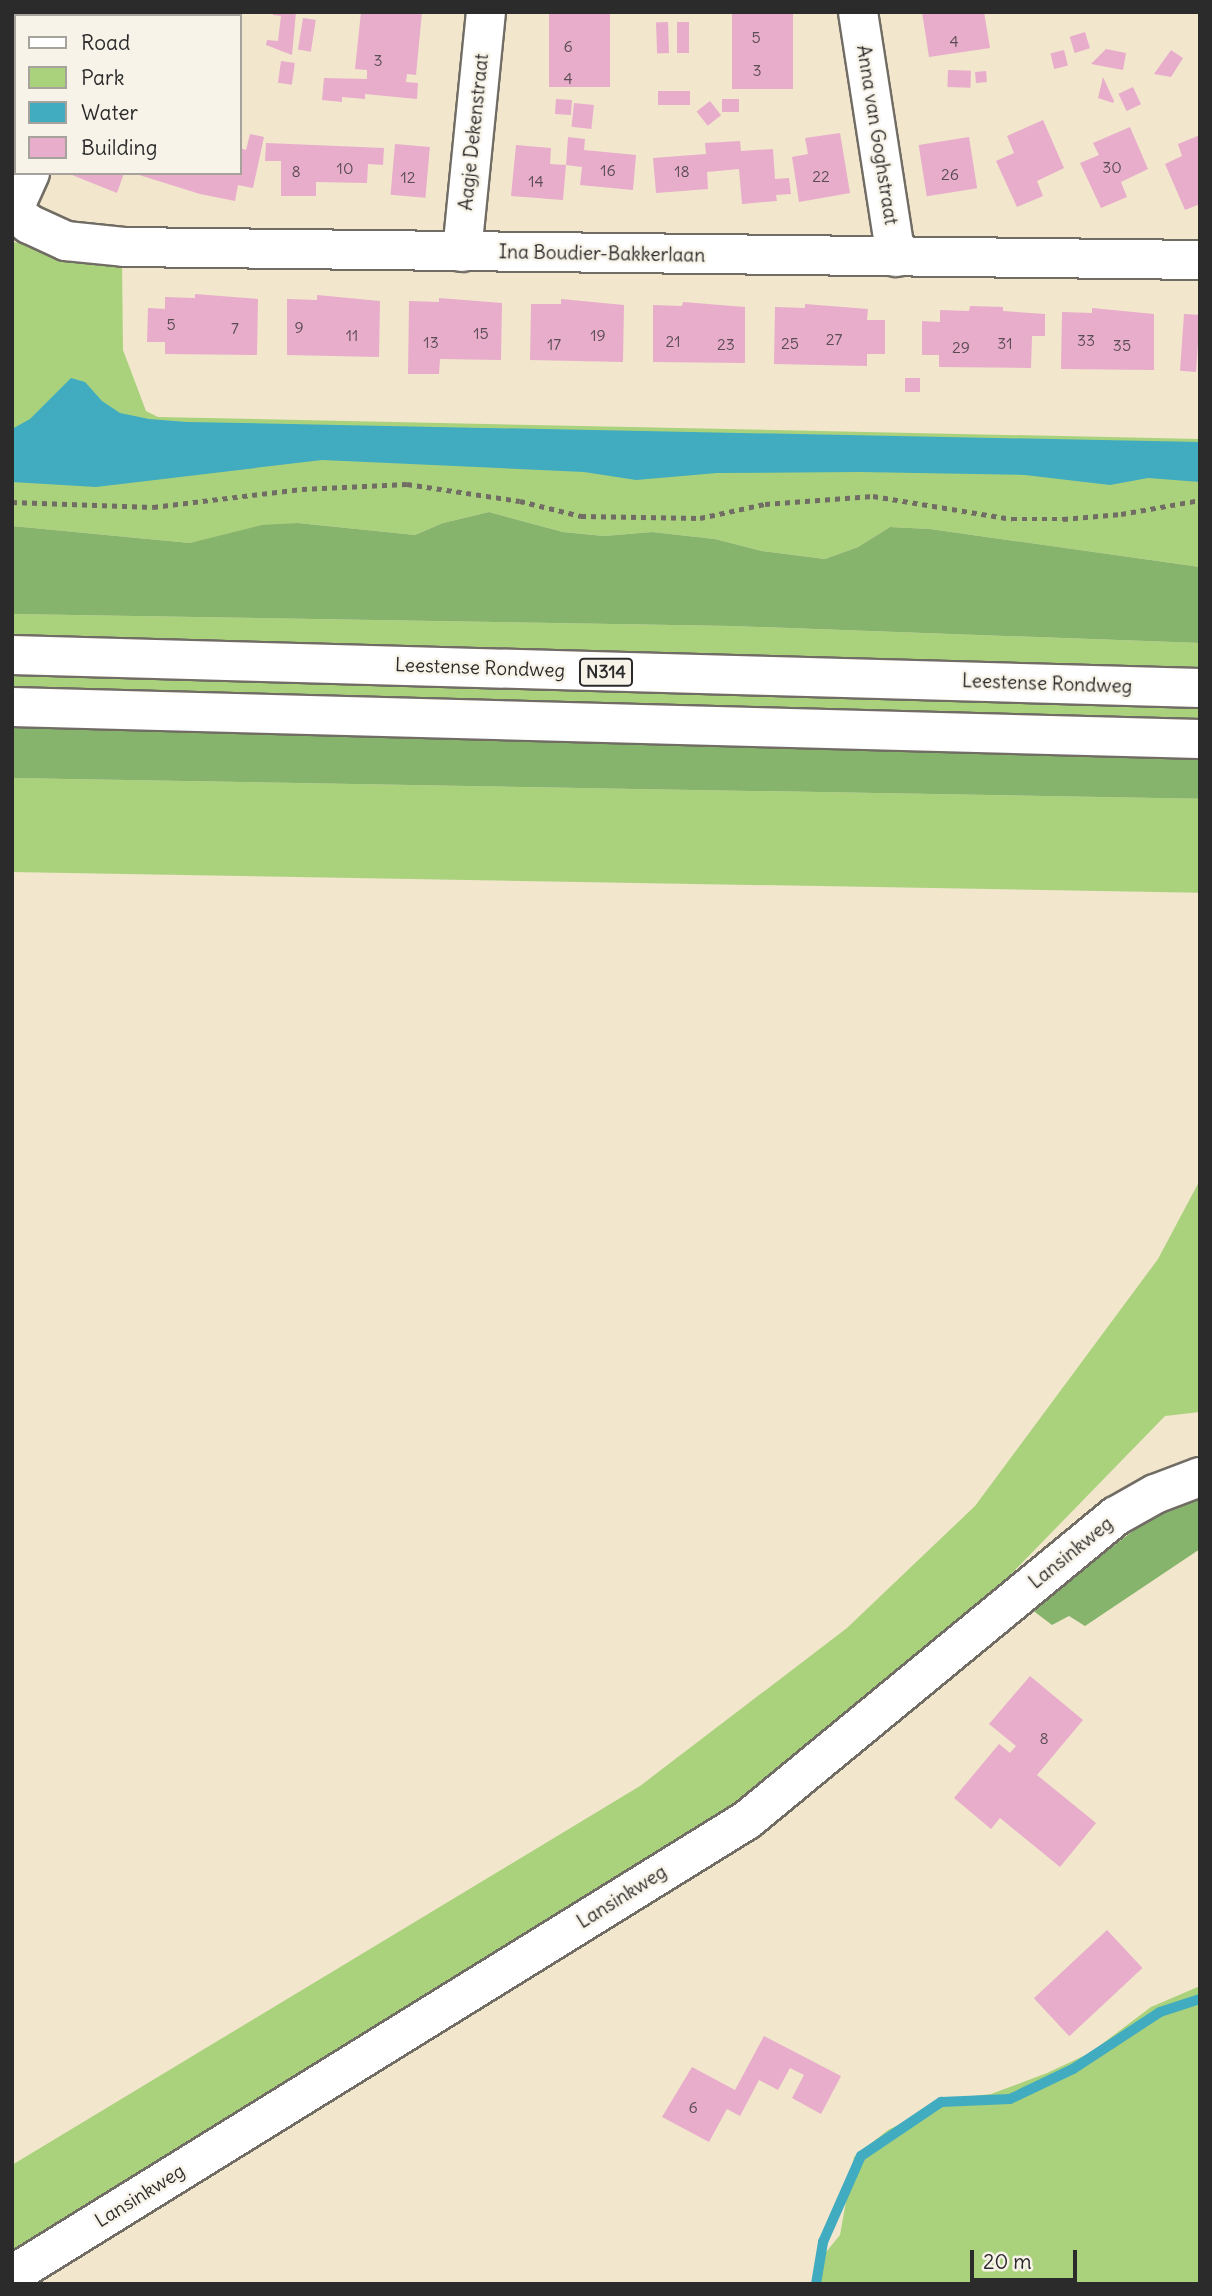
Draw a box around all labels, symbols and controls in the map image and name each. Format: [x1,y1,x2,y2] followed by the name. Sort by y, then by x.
[14,14,242,175] legend
[751,27,761,47] house number: 5
[81,29,130,56] text: Road
[949,31,959,51] house number: 4
[563,36,573,56] house number: 6
[852,44,902,226] street label: Anna van Goghstraat
[373,50,383,70] house number: 3
[454,52,494,212] street label: Aagje Dekenstraat
[752,60,762,80] house number: 3
[81,64,124,91] text: Park
[563,68,573,88] house number: 4
[81,99,138,126] text: Water
[81,134,157,161] text: Building
[1102,157,1122,177] house number: 30
[337,158,353,178] house number: 10
[600,160,616,180] house number: 16
[291,161,301,181] house number: 8
[674,161,690,181] house number: 18
[941,164,959,184] house number: 26
[812,166,830,186] house number: 22
[400,167,416,187] house number: 12
[528,171,544,191] house number: 14
[499,241,705,267] street label: Ina Boudier-Bakkerlaan
[166,314,176,334] house number: 5
[294,317,304,337] house number: 9
[231,318,239,338] house number: 7
[473,323,489,343] house number: 15
[346,325,358,345] house number: 11
[590,325,606,345] house number: 19
[826,329,842,349] house number: 27
[1077,330,1095,350] house number: 33
[665,331,681,351] house number: 21
[423,332,439,352] house number: 13
[781,333,799,353] house number: 25
[997,333,1013,353] house number: 31
[547,334,561,354] house number: 17
[717,334,735,354] house number: 23
[1113,335,1131,355] house number: 35
[952,337,970,357] house number: 29
[395,654,565,682] street label: Leestense Rondweg
[578,658,634,686] road number: N314
[962,670,1132,698] street label: Leestense Rondweg
[1024,1512,1118,1594] street label: Lansinkweg
[1039,1728,1049,1748] house number: 8
[573,1860,671,1934] street label: Lansinkweg
[688,2097,698,2117] house number: 6
[91,2159,189,2233] street label: Lansinkweg
[974,2236,1081,2280] scale bar
[983,2248,1032,2275] text: 20 m

